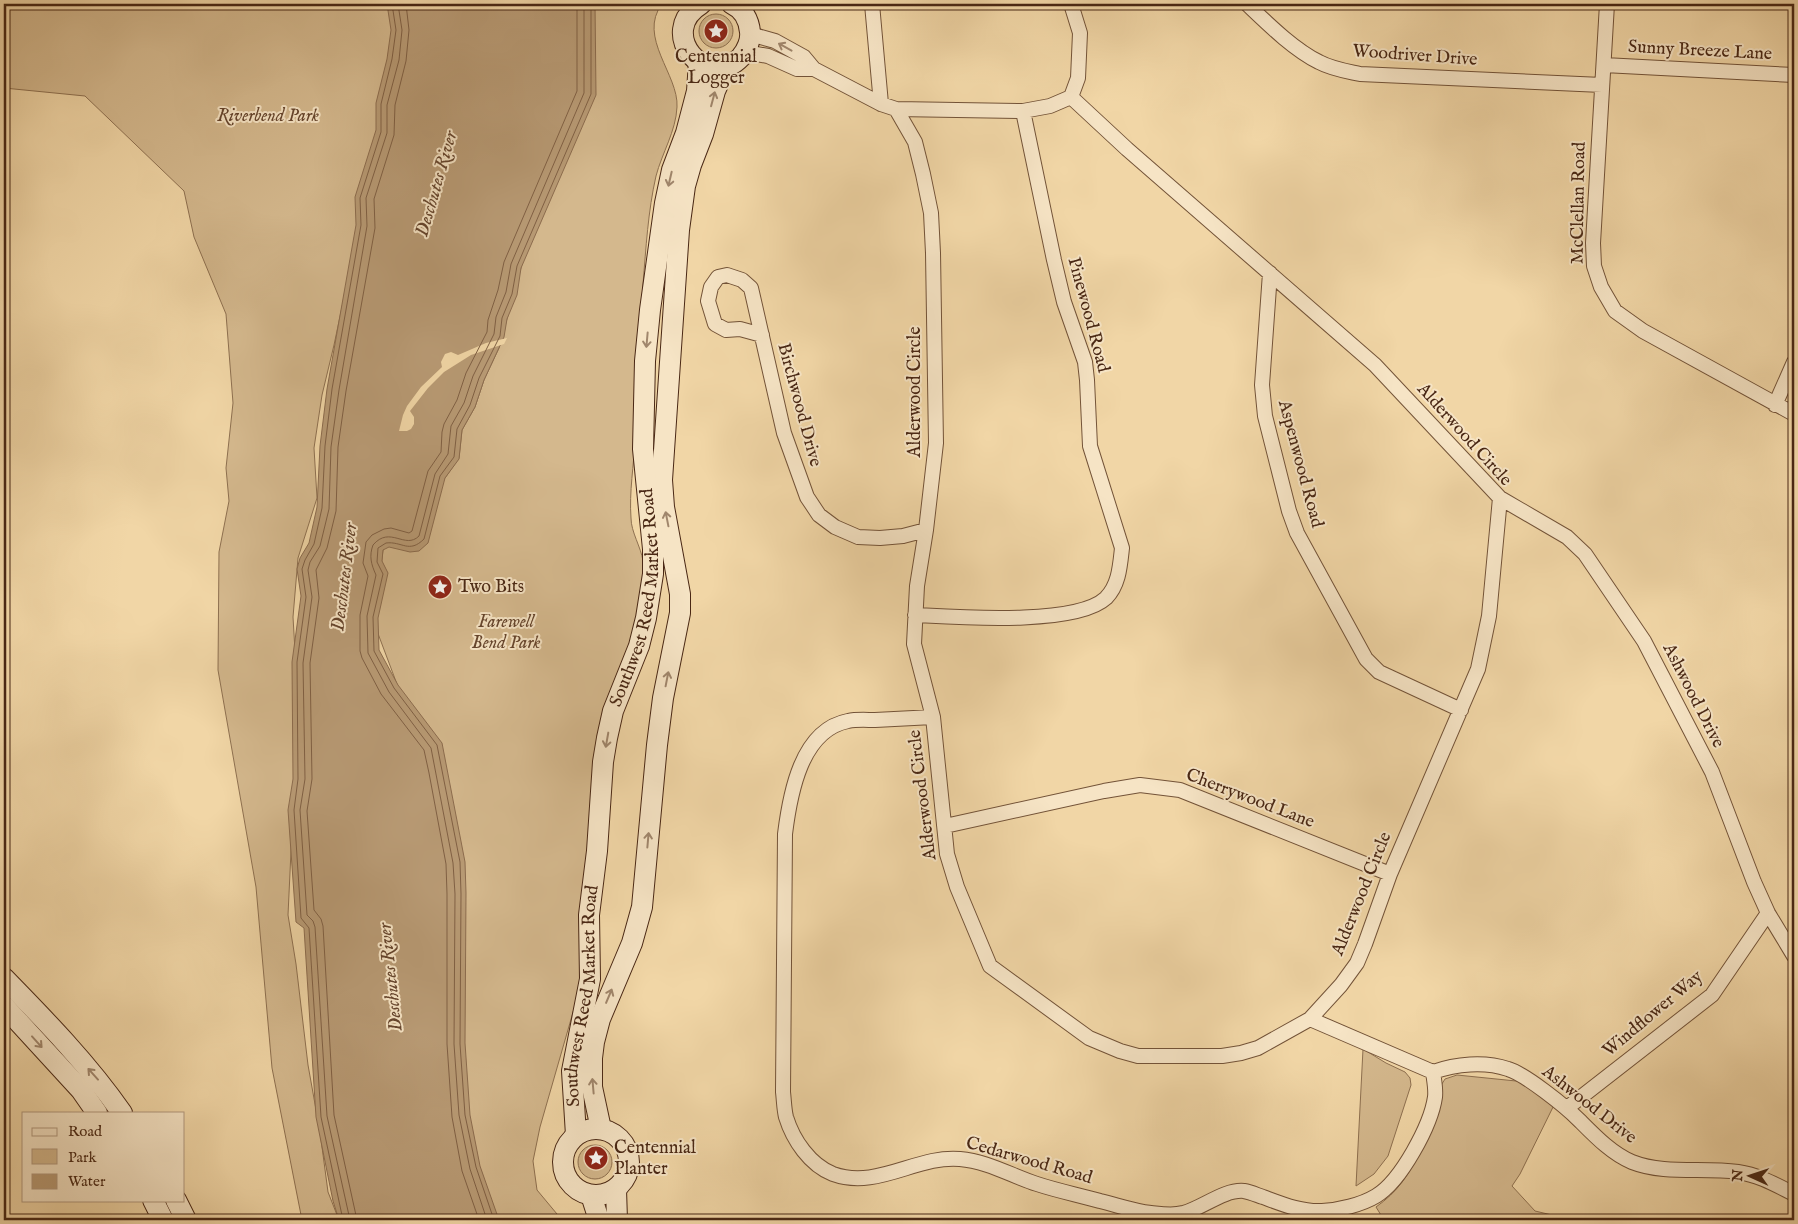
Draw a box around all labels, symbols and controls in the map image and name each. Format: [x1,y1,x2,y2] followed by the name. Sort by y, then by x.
[703,18,729,44] place icon: Centennial Logger
[1627,36,1773,66] street label: Sunny Breeze Lane
[1352,40,1478,72] street label: Woodriver Drive
[778,42,793,51] one-way arrow
[675,46,757,90] place label: Centennial Logger
[708,92,718,108] one-way arrow
[217,105,319,128] park label: Riverbend Park
[410,127,464,240] water label: Deschutes River
[1566,141,1592,264] street label: McClellan Road
[665,171,674,187] one-way arrow
[1062,255,1115,376] street label: Pinewood Road
[904,326,927,459] street label: Alderwood Circle
[642,332,652,348] one-way arrow
[771,341,827,469] street label: Birchwood Drive
[1411,378,1516,491] street label: Alderwood Circle
[1272,397,1328,531] street label: Aspenwood Road
[604,487,665,710] street label: Southwest Reed Market Road
[661,511,671,527] one-way arrow
[326,520,364,633] water label: Deschutes River
[427,574,453,600] place icon: Two Bits
[458,576,524,599] place label: Two Bits
[472,611,540,655] park label: Farewell Bend Park
[1656,639,1729,752] street label: Ashwood Drive
[663,671,672,687] one-way arrow
[904,728,943,862] street label: Alderwood Circle
[601,732,611,748] one-way arrow
[1182,764,1318,834] street label: Cherrywood Lane
[1326,829,1397,960] street label: Alderwood Circle
[644,832,653,848] one-way arrow
[560,883,604,1108] street label: Southwest Reed Market Road
[373,920,409,1032] water label: Deschutes River
[1598,965,1708,1062] street label: Windflower Way
[605,989,615,1004] one-way arrow
[31,1036,43,1049] one-way arrow
[1536,1060,1641,1149] street label: Ashwood Drive
[87,1067,99,1080] one-way arrow
[588,1078,597,1094] one-way arrow
[22,1112,185,1202] legend
[68,1122,103,1141] text: Road
[963,1132,1095,1190] street label: Cedarwood Road
[614,1137,696,1181] place label: Centennial Planter
[583,1145,609,1171] place icon: Centennial Planter
[68,1148,98,1167] text: Park
[1726,1152,1776,1202] north arrow
[1729,1169,1747,1183] text: N
[68,1172,106,1191] text: Water

